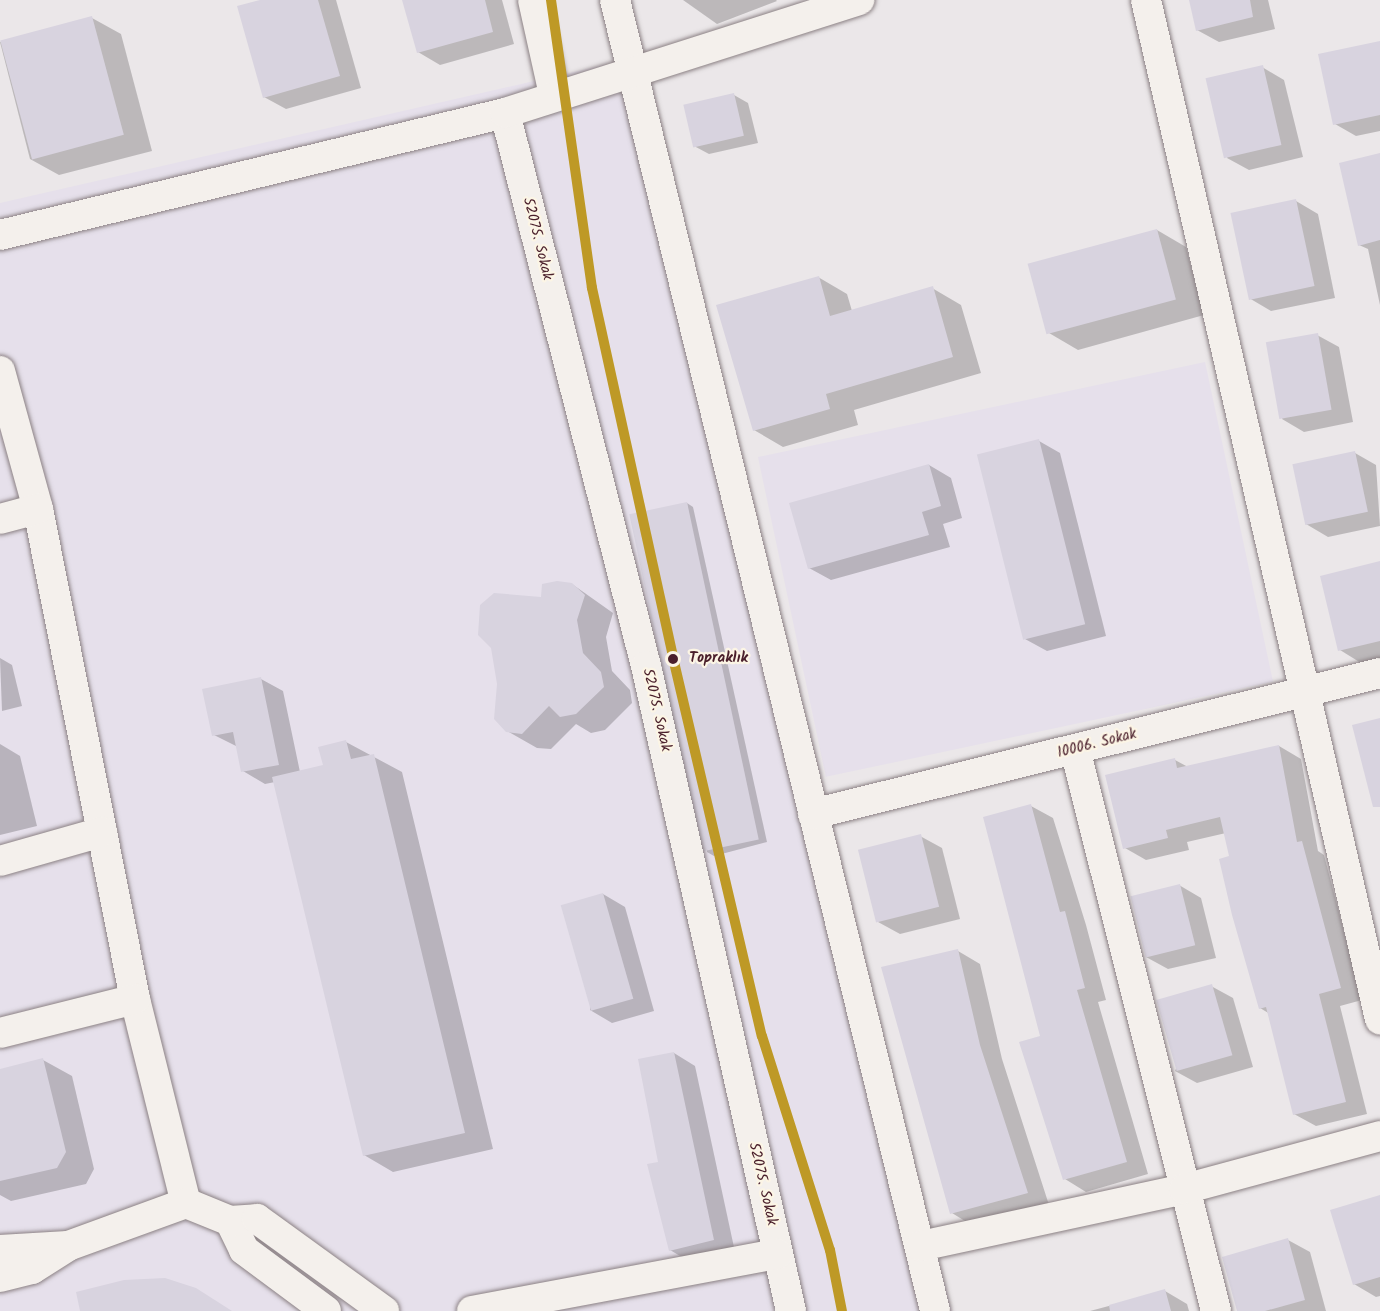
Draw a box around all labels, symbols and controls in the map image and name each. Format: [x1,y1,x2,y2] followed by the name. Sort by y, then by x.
[518,196,556,282] street label: 52075. Sokak
[662,648,684,670] marker: Topraklık
[689,650,748,668] place label: Topraklık
[638,667,674,753] street label: 52075. Sokak
[1056,725,1138,763] street label: 10006. Sokak
[744,1141,780,1227] street label: 52075. Sokak

